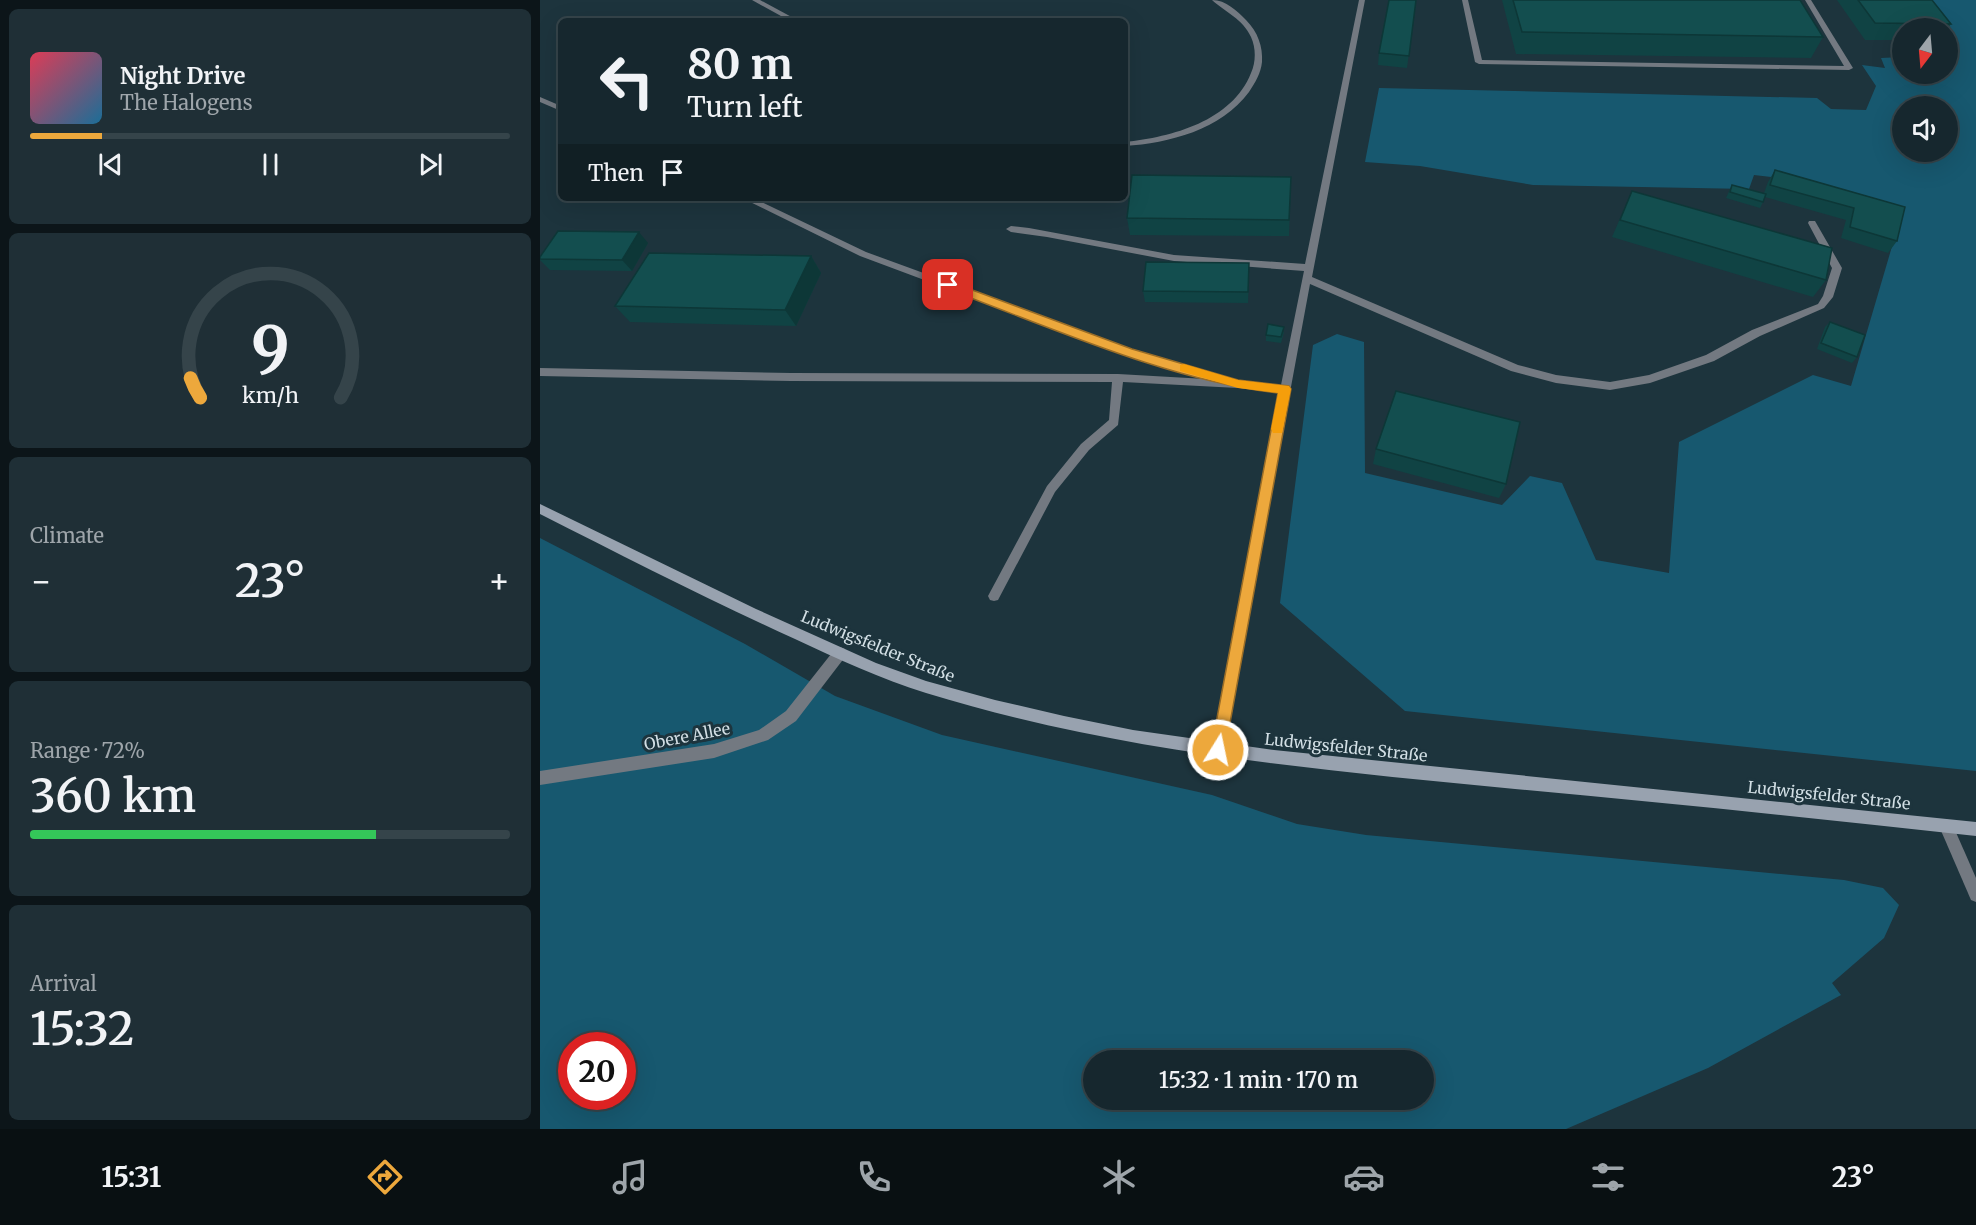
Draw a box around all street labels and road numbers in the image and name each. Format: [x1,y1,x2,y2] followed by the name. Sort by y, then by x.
[798,606,958,686] street label: Ludwigsfelder Straße
[642,718,732,754] street label: Obere Allee
[1263,728,1429,766] street label: Ludwigsfelder Straße
[1746,776,1912,814] street label: Ludwigsfelder Straße

